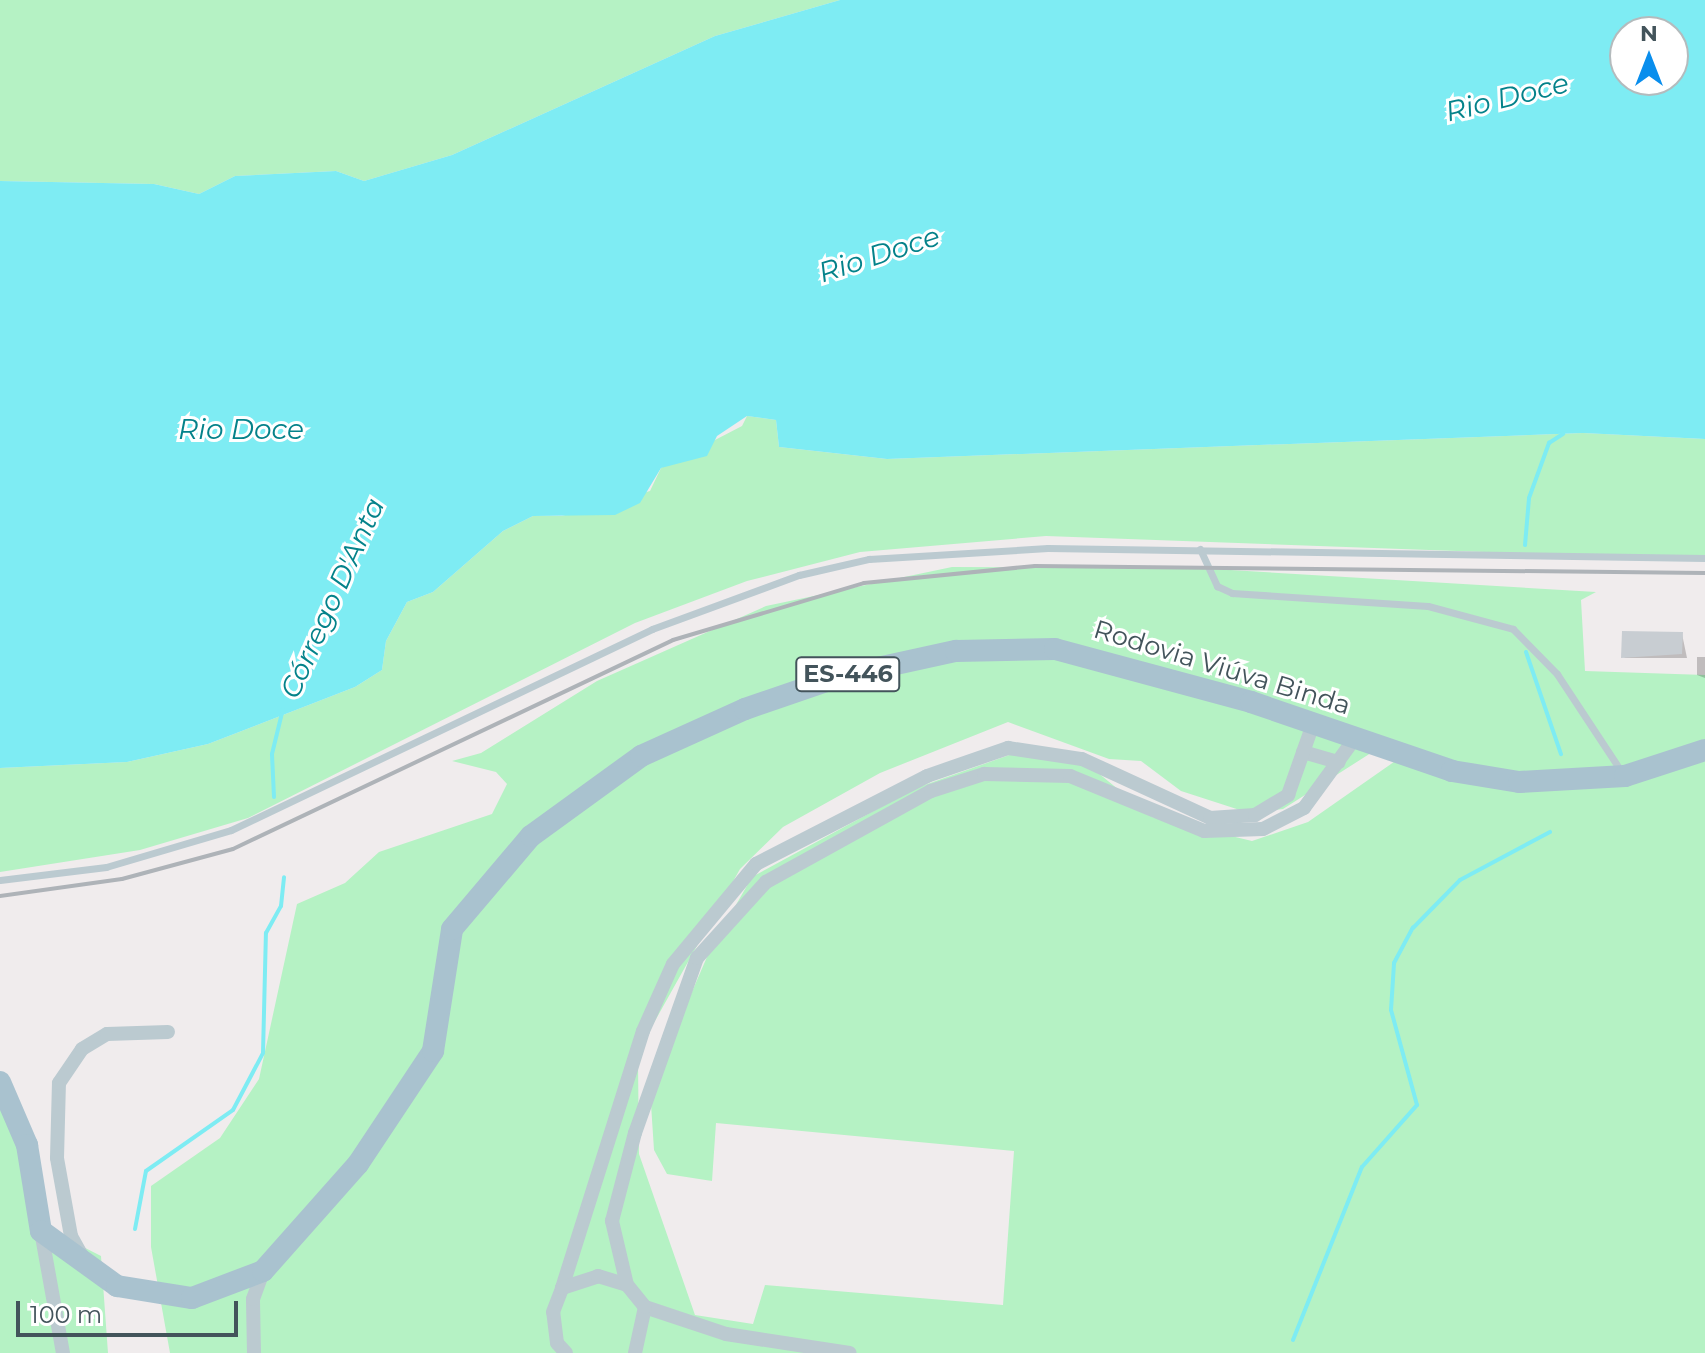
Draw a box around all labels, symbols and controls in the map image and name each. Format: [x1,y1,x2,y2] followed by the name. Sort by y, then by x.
[1609,16,1689,96] north arrow
[1640,20,1658,47] text: N
[1442,65,1572,129] water label: Rio Doce
[814,219,944,289] water label: Rio Doce
[178,412,304,446] water label: Rio Doce
[273,493,391,703] water label: Córrego D'Anta
[1090,614,1354,722] street label: Rodovia Viúva Binda
[794,654,902,694] road number: ES-446
[20,1285,242,1335] scale bar
[30,1300,102,1329] text: 100 m

